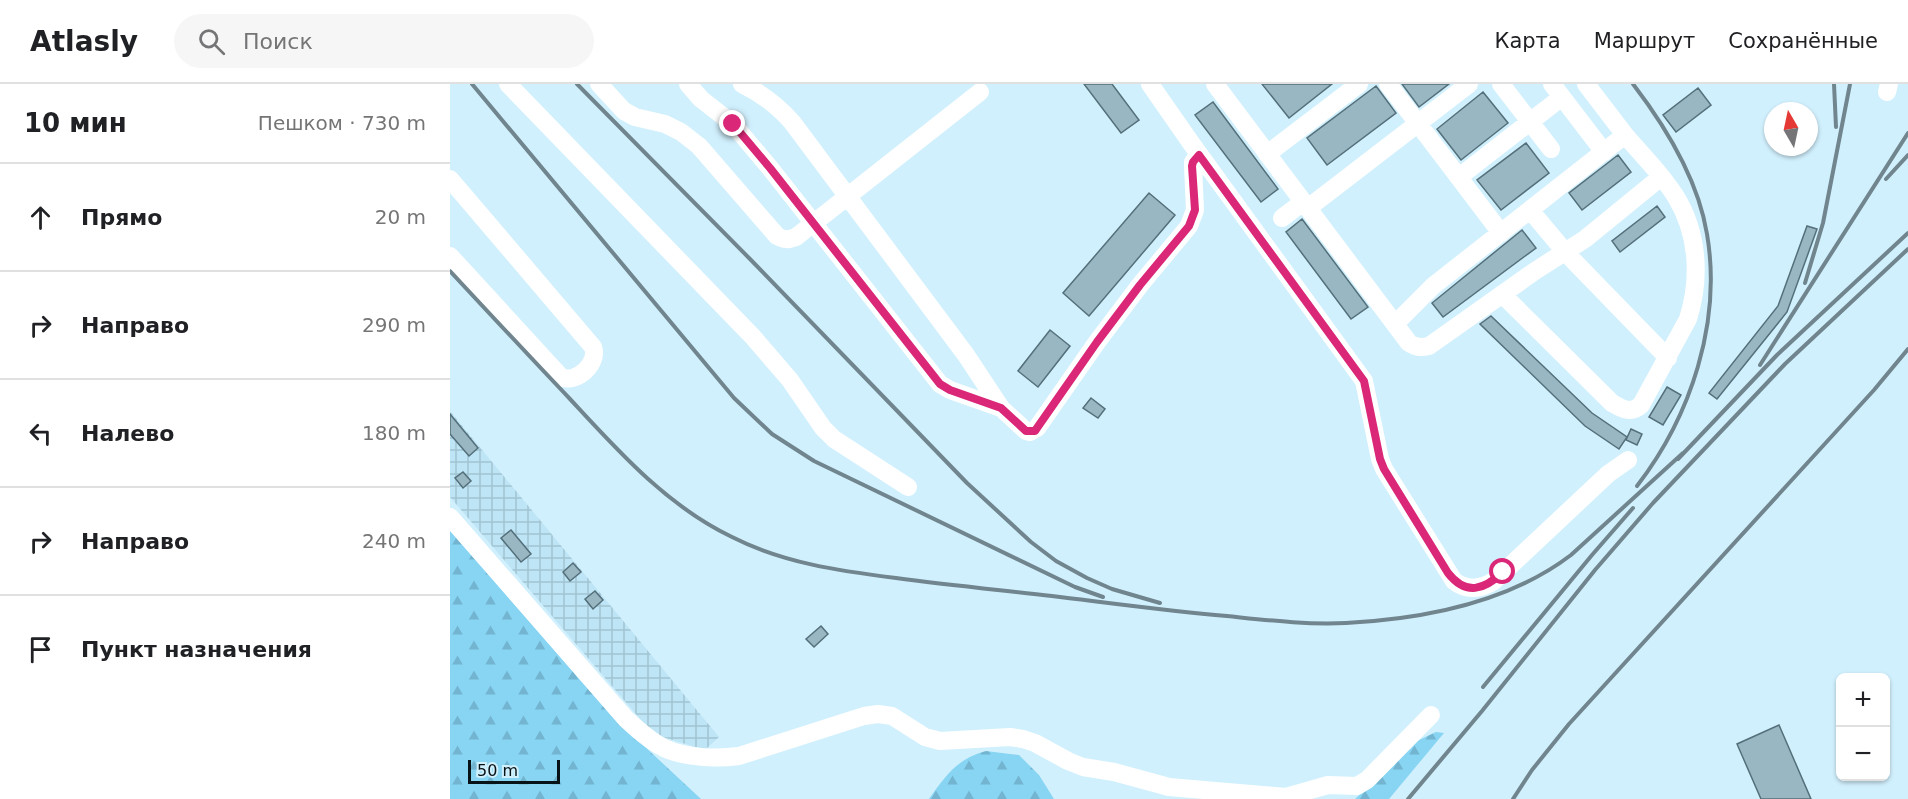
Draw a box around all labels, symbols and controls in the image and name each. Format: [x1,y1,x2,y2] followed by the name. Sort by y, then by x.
[174,14,594,68] search box
[30,25,138,58] text: Atlasly
[195,25,228,58] icon: search
[243,29,313,54] text: Поиск
[1495,29,1561,53] text: Карта
[1594,29,1695,53] text: Маршрут
[1728,29,1878,53] text: Сохранённые
[1764,102,1818,156] north arrow
[24,108,127,138] text: 10 мин
[719,110,745,136] route end
[258,111,426,135] text: Пешком · 730 m
[24,201,57,234] icon: ahead
[81,205,162,230] text: Прямо
[375,205,426,229] text: 20 m
[24,309,57,342] icon: right
[81,313,189,338] text: Направо
[362,313,426,337] text: 290 m
[24,417,57,450] icon: left
[81,421,174,446] text: Налево
[362,421,426,445] text: 180 m
[24,525,57,558] icon: right
[81,529,189,554] text: Направо
[362,529,426,553] text: 240 m
[1489,558,1515,584] route start
[24,633,57,666] icon: arrive
[81,637,312,662] text: Пункт назначения
[1836,673,1890,781] map controls
[1836,673,1890,727] button: +
[1836,727,1890,781] button: −
[468,757,560,784] scale bar
[477,761,518,780] text: 50 m

